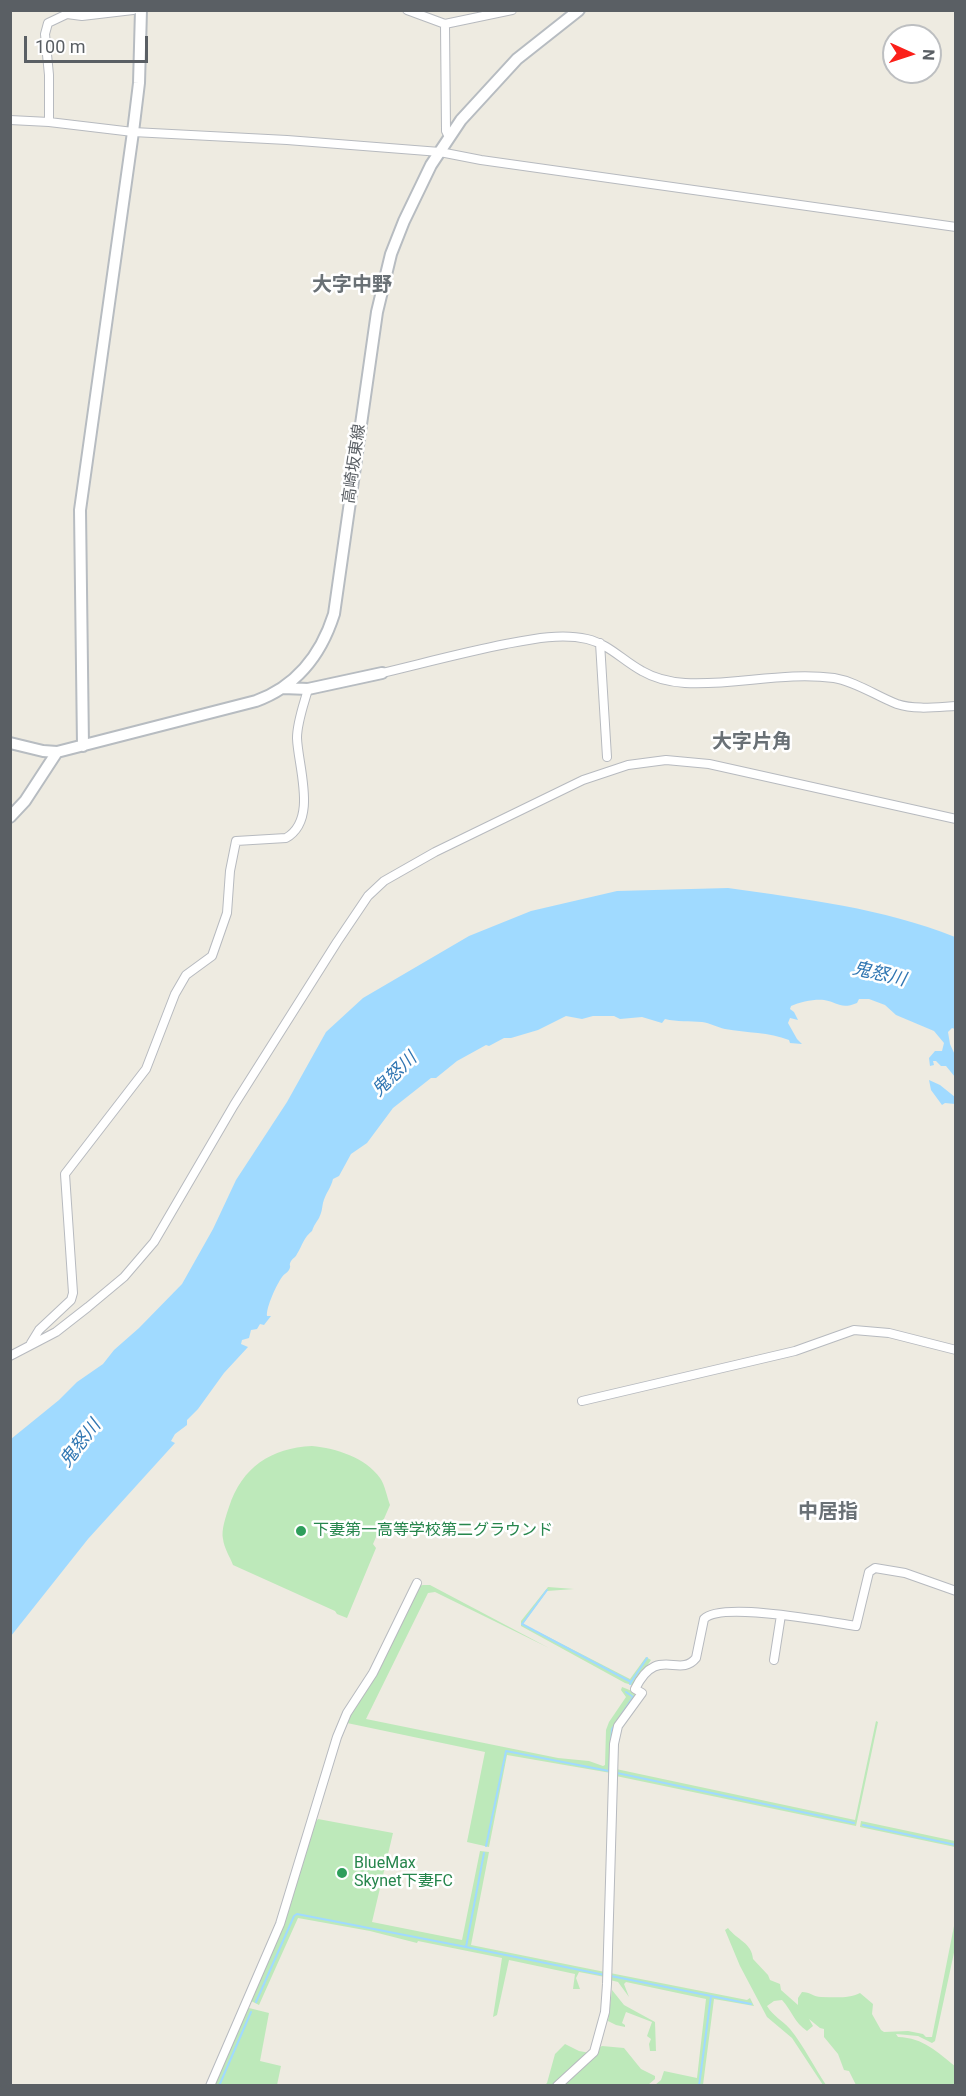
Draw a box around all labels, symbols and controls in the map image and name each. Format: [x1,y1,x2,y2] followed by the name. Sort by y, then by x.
[27,24,152,62] scale bar
[882,24,942,84] north arrow
[35,36,86,57] text: 100 m
[919,49,938,61] text: N
[312,274,392,298] district label: 大字中野
[340,423,370,505] street label: 高崎坂東線
[712,731,792,755] district label: 大字片角
[850,958,908,992] water label: 鬼怒川
[368,1048,422,1102] water label: 鬼怒川
[56,1416,106,1472] water label: 鬼怒川
[798,1501,858,1525] district label: 中居指
[313,1521,553,1541] place label: 下妻第一高等学校第二グラウンド
[294,1524,308,1538] marker: 下妻第一高等学校第二グラウンド
[354,1854,453,1892] place label: BlueMax Skynet下妻FC
[335,1866,349,1880] marker: BlueMax Skynet下妻FC

